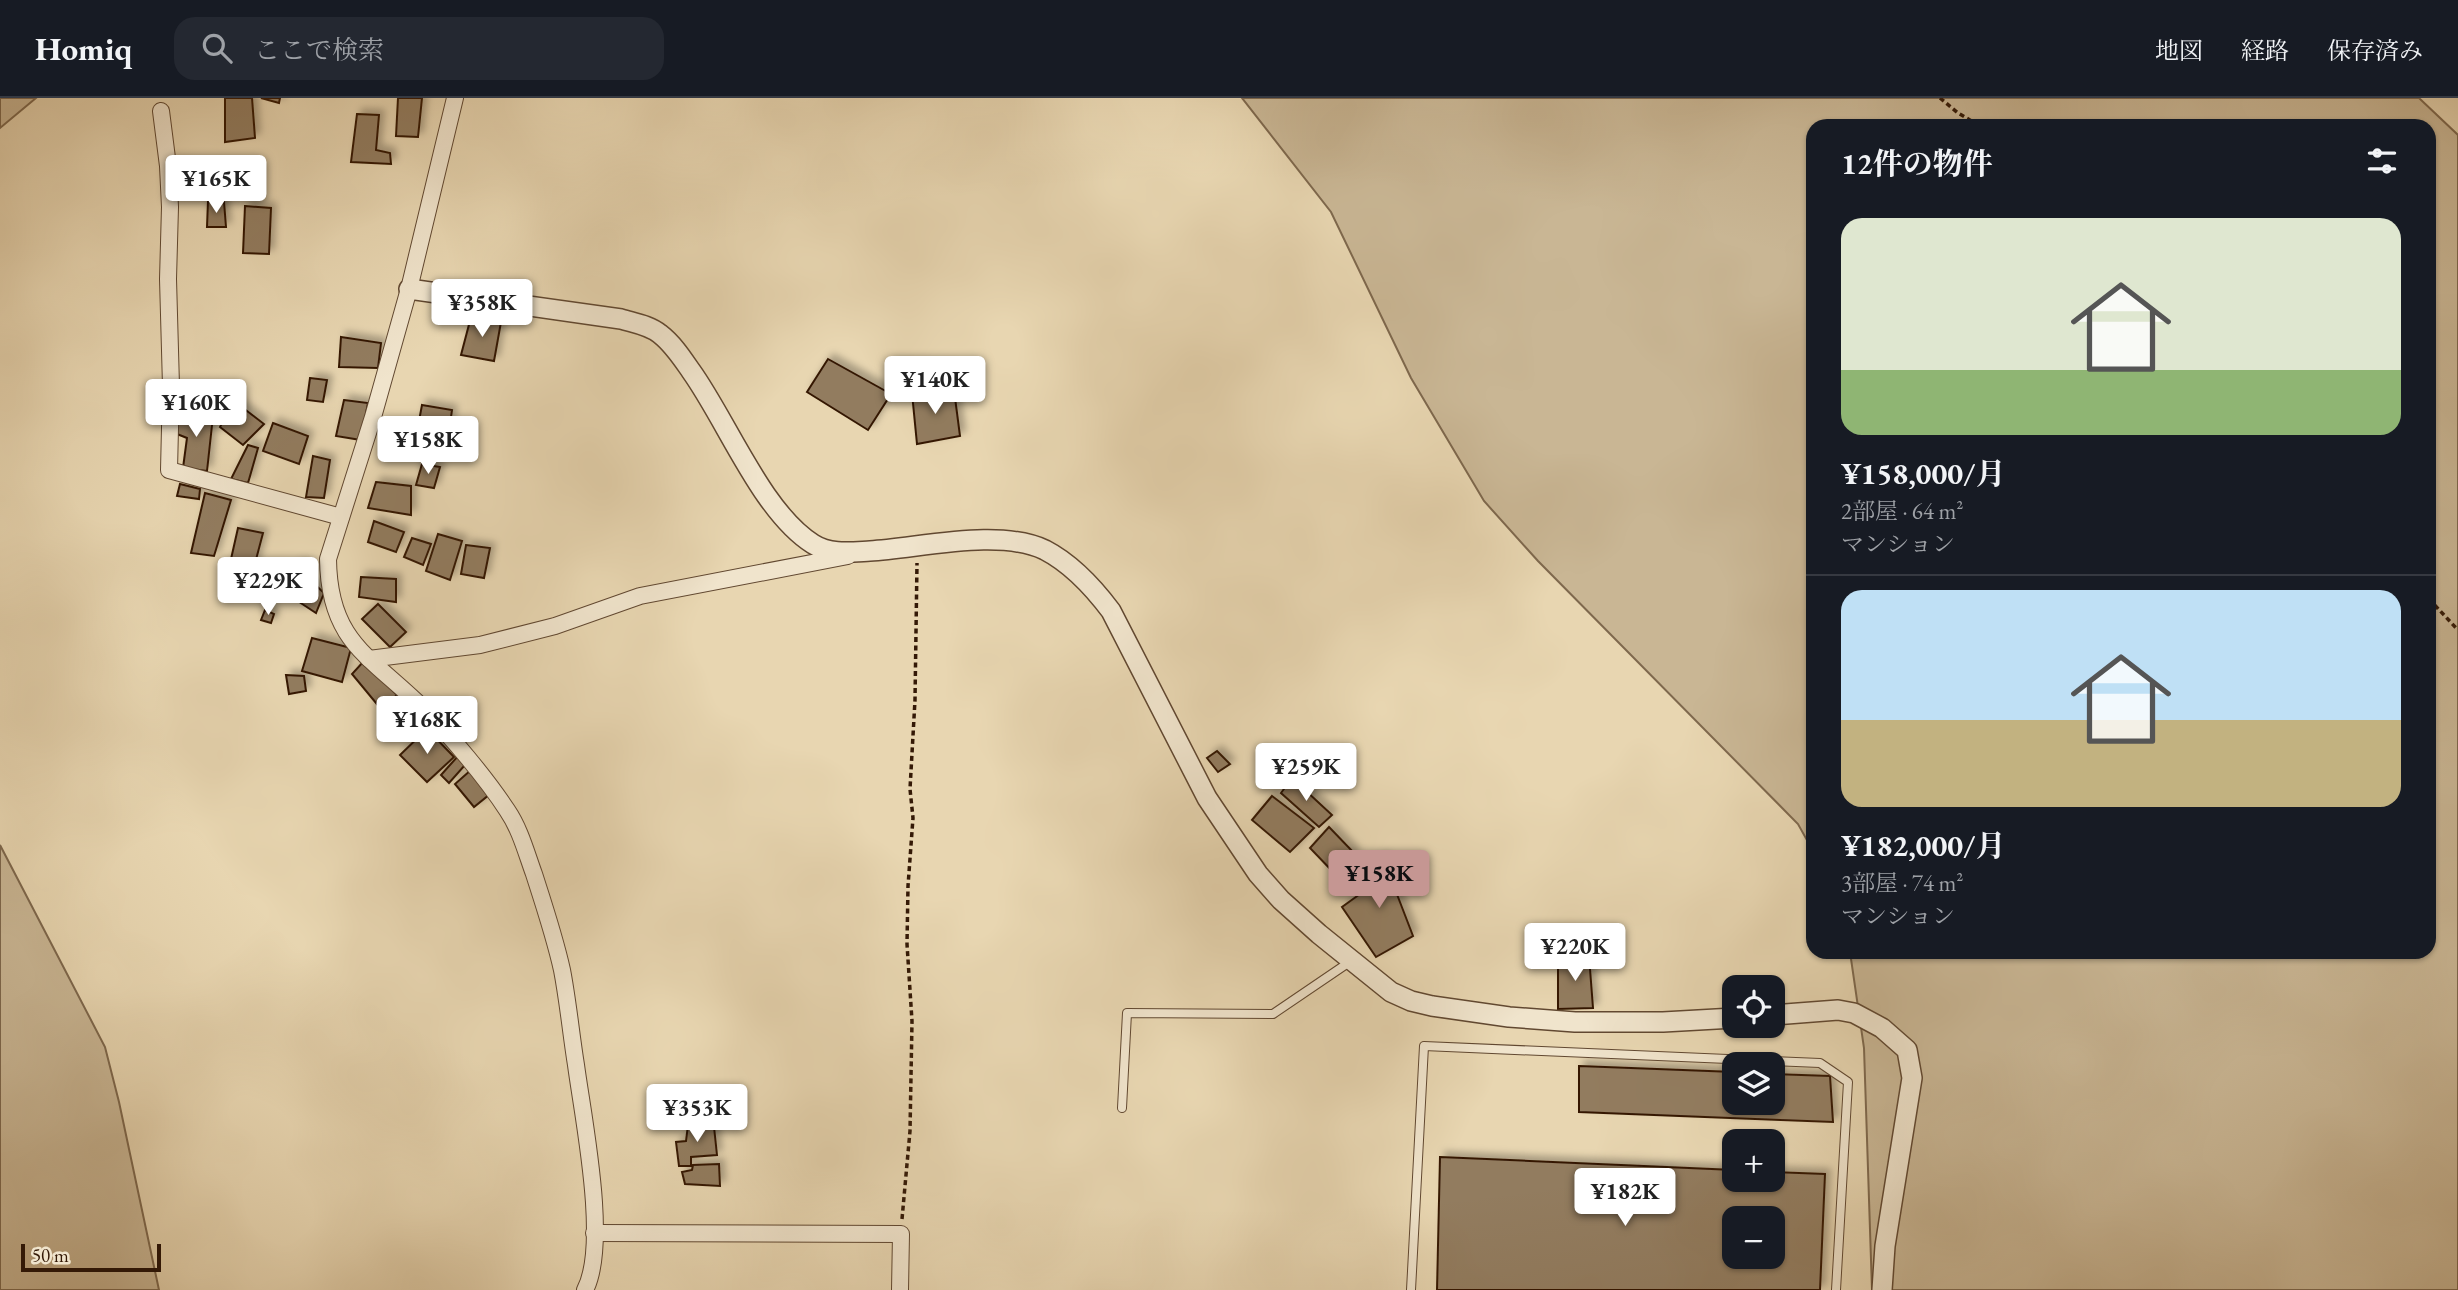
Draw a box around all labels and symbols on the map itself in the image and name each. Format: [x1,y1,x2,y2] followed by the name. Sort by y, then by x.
[167,156,265,215] pin: ¥165K
[433,280,531,339] pin: ¥358K
[886,356,984,416] pin: ¥140K
[147,380,245,439] pin: ¥160K
[379,416,477,476] pin: ¥158K
[219,558,317,617] pin: ¥229K
[378,696,476,756] pin: ¥168K
[1257,744,1355,803] pin: ¥259K
[1330,850,1428,910] pin: ¥158K
[1526,924,1624,983] pin: ¥220K
[648,1084,746,1144] pin: ¥353K
[1576,1168,1674,1228] pin: ¥182K
[21,1241,161,1273] scale bar

